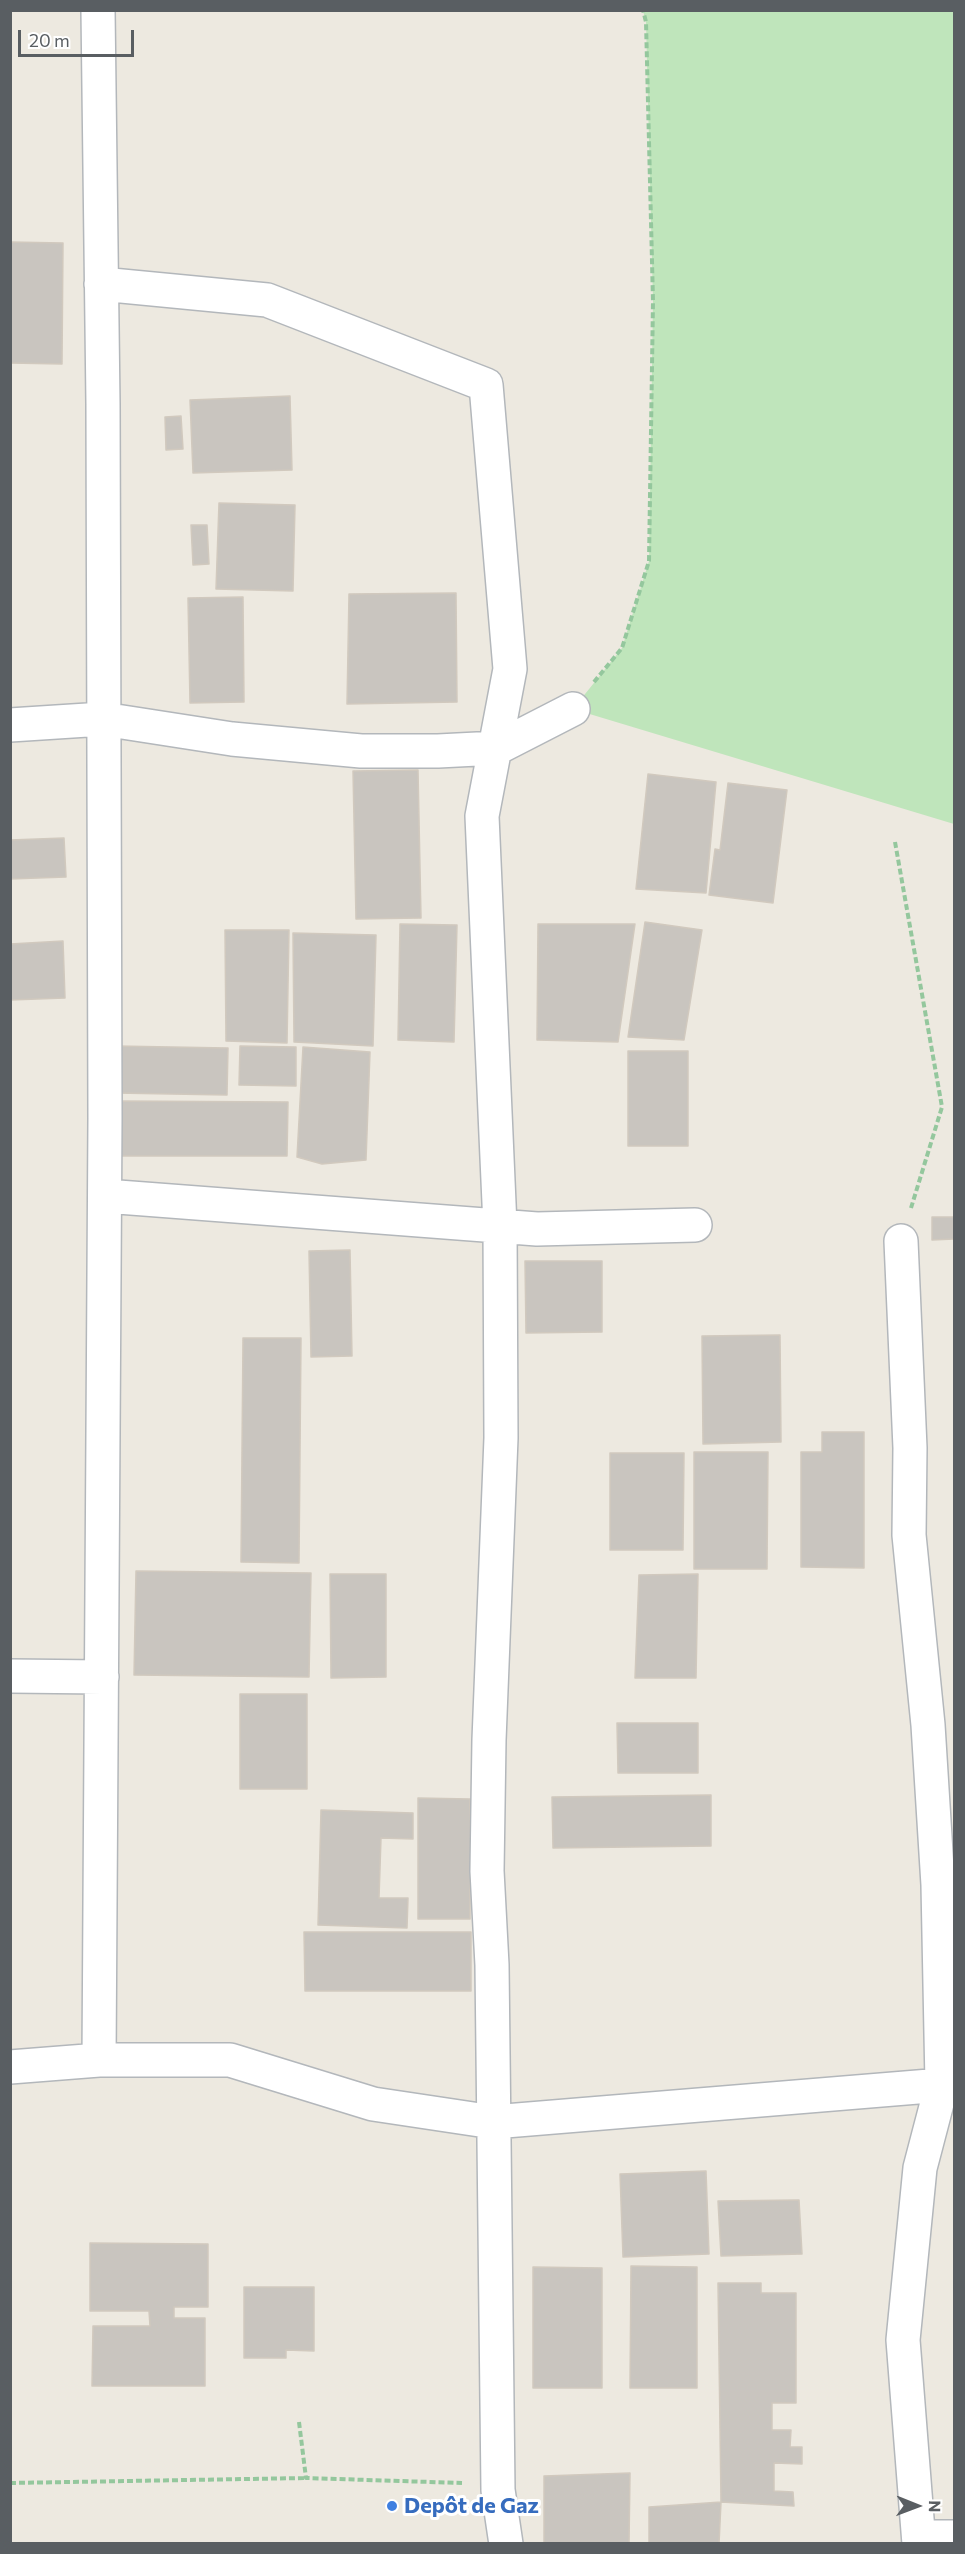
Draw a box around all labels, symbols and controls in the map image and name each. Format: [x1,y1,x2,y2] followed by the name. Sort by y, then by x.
[21,18,136,56] scale bar
[29,29,70,51] text: 20 m
[887,2476,947,2536] north arrow
[404,2493,539,2519] place label: Depôt de Gaz
[385,2499,399,2513] marker: Depôt de Gaz
[926,2500,945,2512] text: N

